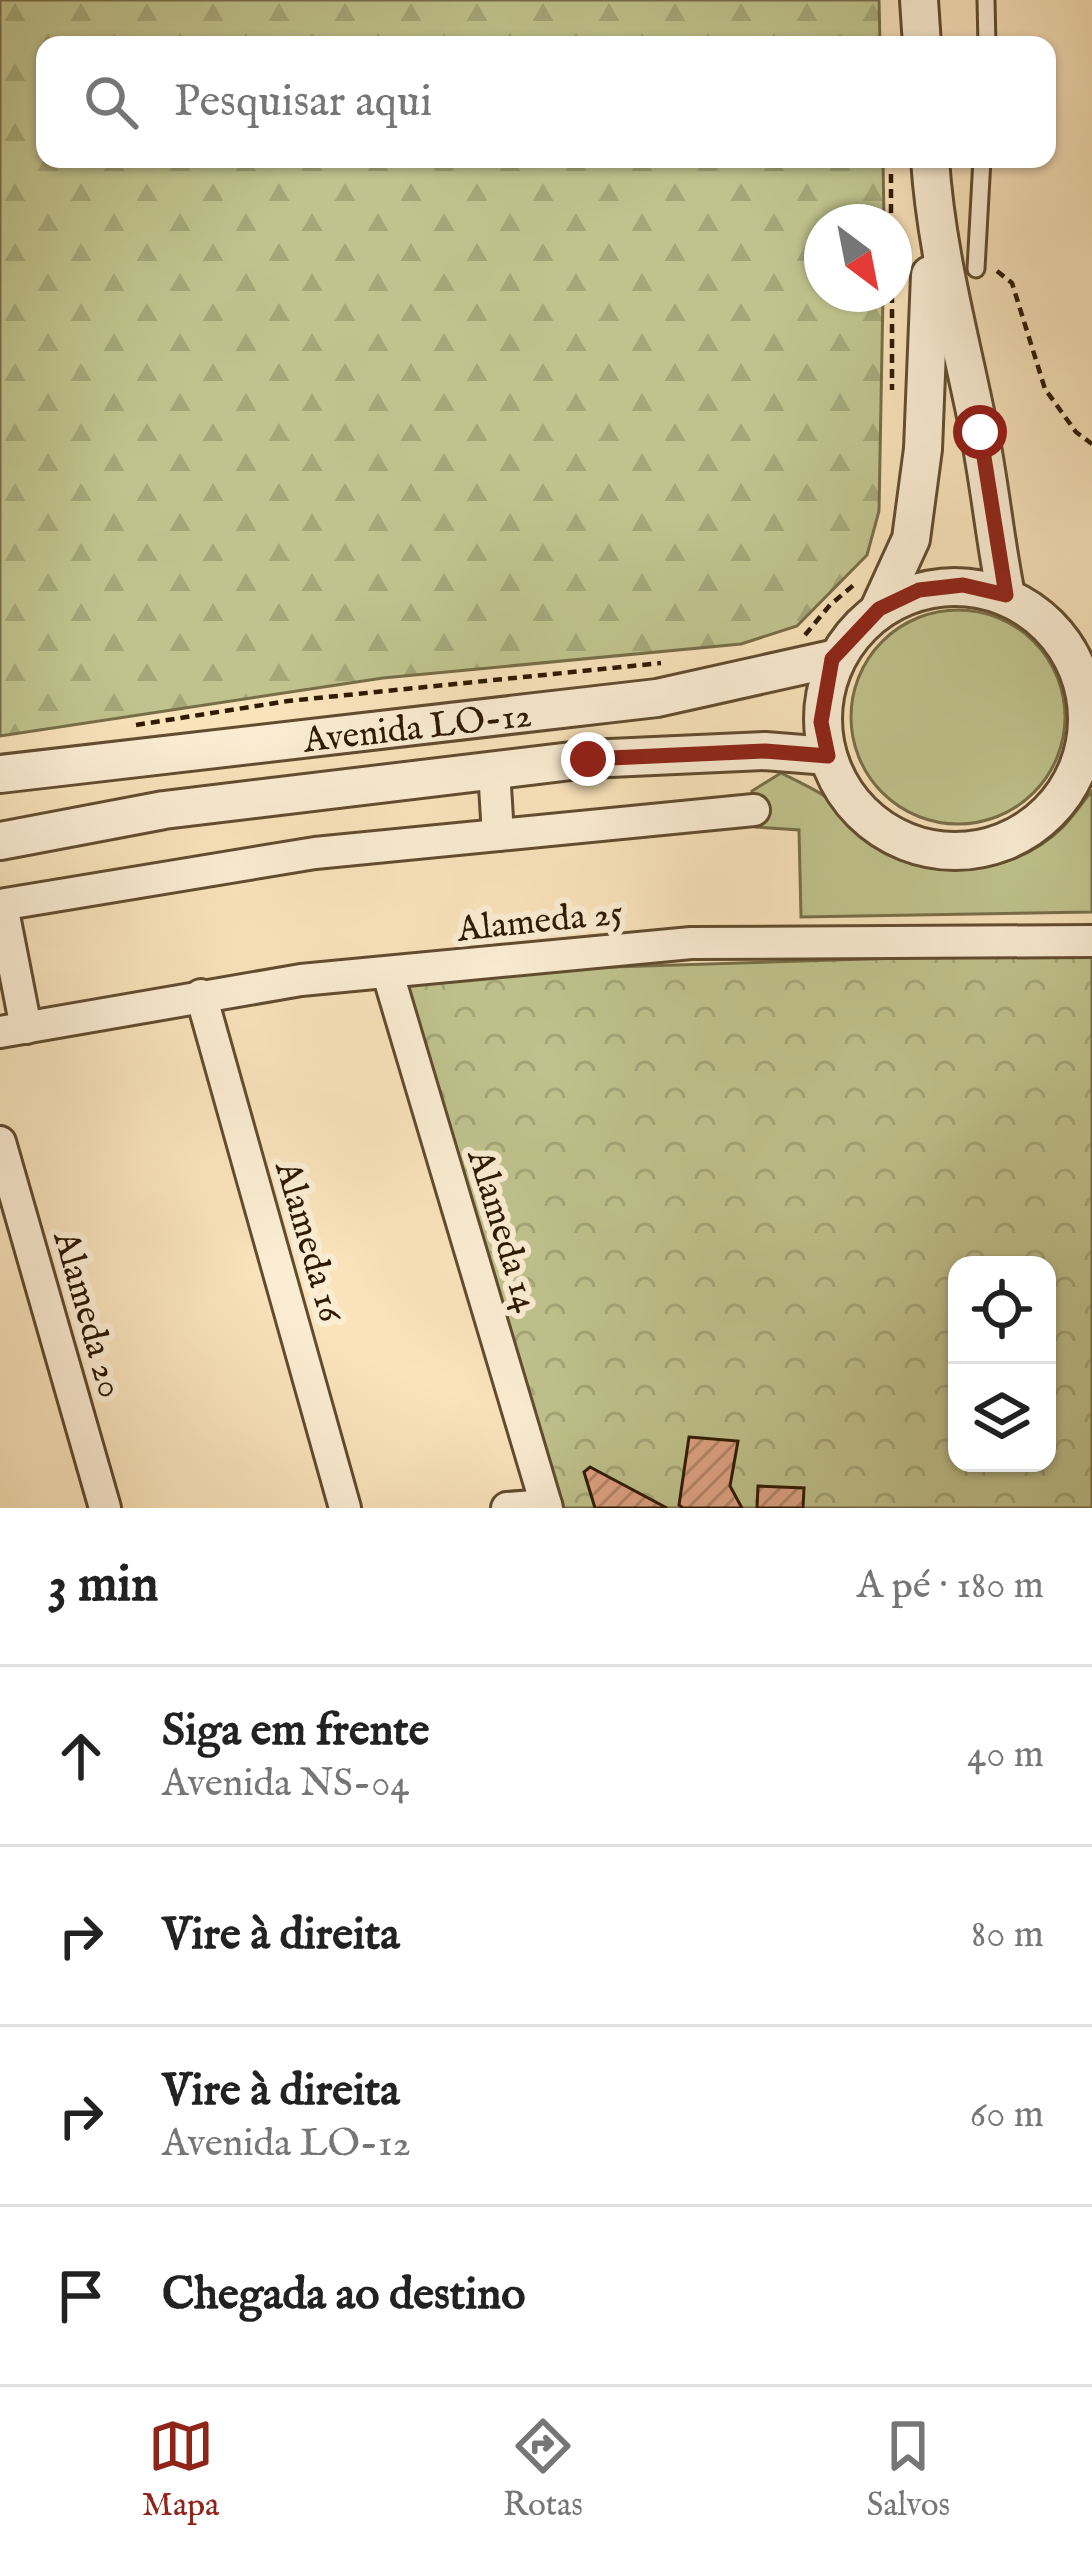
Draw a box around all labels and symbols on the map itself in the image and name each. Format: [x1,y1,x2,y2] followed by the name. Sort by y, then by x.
[804,204,912,312] north arrow
[953,405,1007,459] route start
[300,693,534,765] street label: Avenida LO-12
[561,732,615,786] route end
[454,890,625,954] street label: Alameda 25
[455,1143,549,1318] street label: Alameda 14
[263,1155,353,1328] street label: Alameda 16
[41,1225,133,1403] street label: Alameda 20

